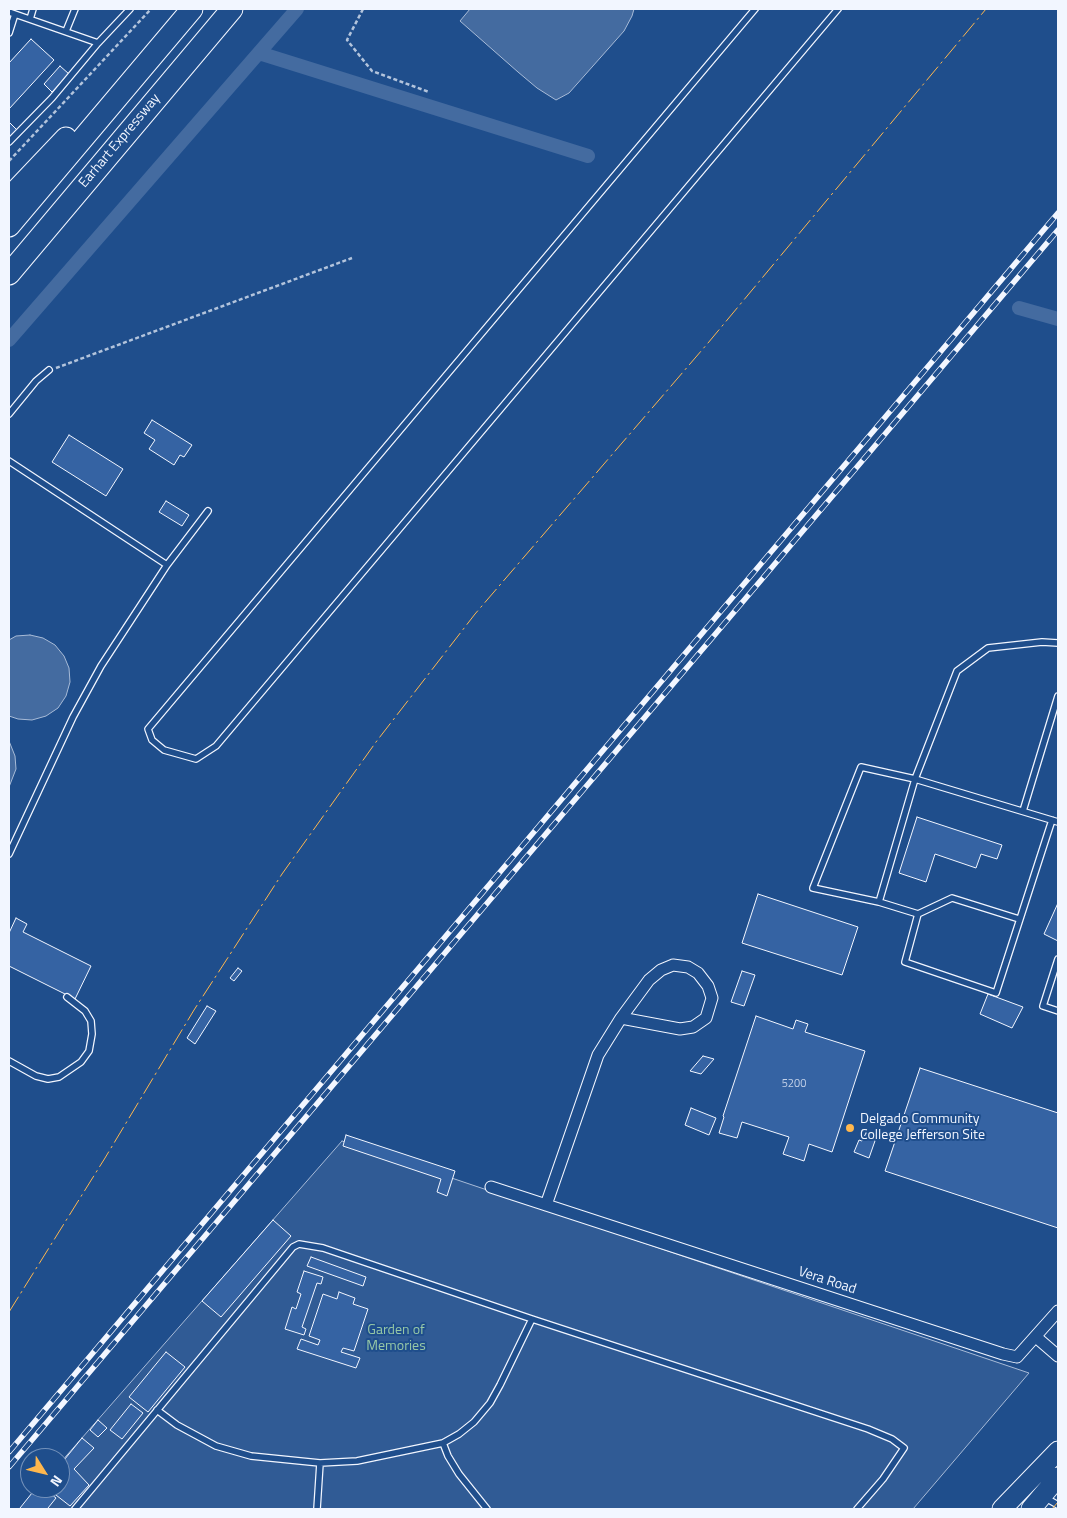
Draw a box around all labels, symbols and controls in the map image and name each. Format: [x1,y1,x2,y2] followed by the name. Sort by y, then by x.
[76,91,164,191] street label: Earhart Expressway
[782,1077,806,1091] house number: 5200
[860,1112,985,1144] place label: Delgado Community College Jefferson Site
[844,1122,856,1134] marker: Delgado Community College Jefferson Site
[796,1264,858,1298] street label: Vera Road
[366,1323,426,1355] park label: Garden of Memories
[20,1448,70,1498] north arrow
[45,1471,68,1492] text: N

